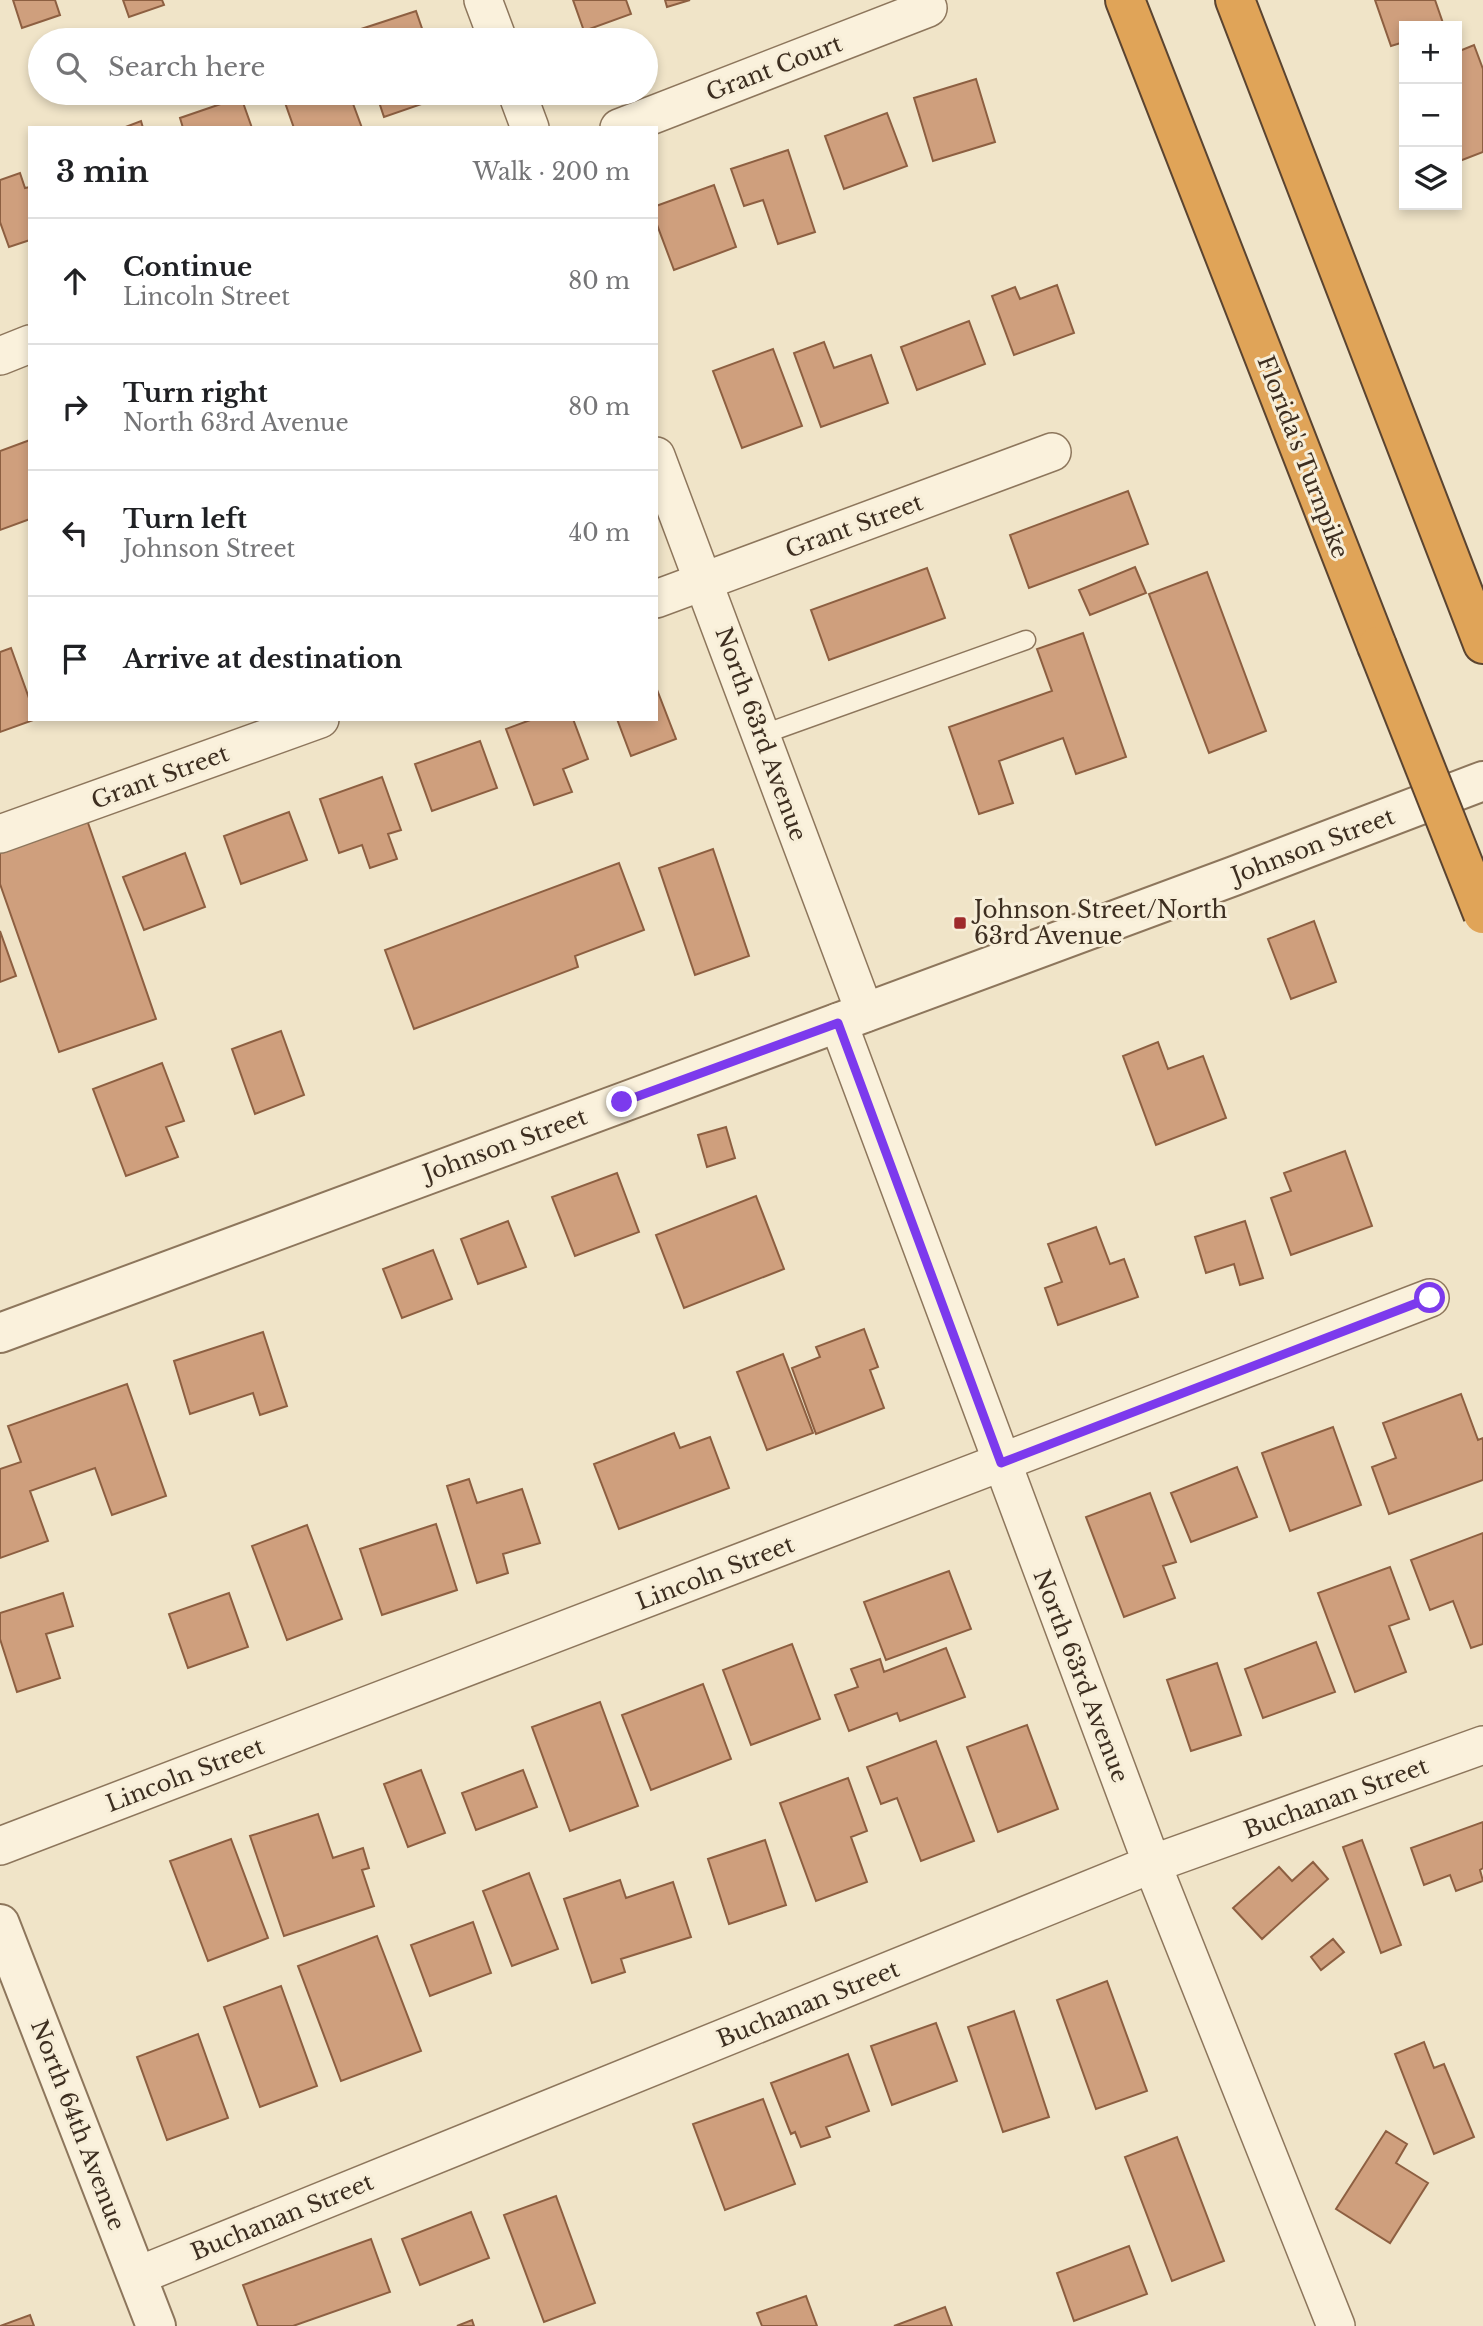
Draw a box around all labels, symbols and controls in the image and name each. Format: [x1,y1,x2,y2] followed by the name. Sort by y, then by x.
[1399,21,1462,210] map controls
[1399,21,1462,84] button: +
[28,28,658,105] search box
[702,29,846,107] street label: Grant Court
[52,48,90,86] icon: search
[108,51,265,83] text: Search here
[1399,84,1462,147] button: −
[1399,147,1462,210] button: layers
[56,153,149,190] text: 3 min
[473,158,630,186] text: Walk · 200 m
[123,251,252,283] text: Continue
[56,262,94,300] icon: ahead
[568,267,630,295] text: 80 m
[123,283,290,311] text: Lincoln Street
[1251,352,1355,562] street label: Florida's Turnpike
[123,377,268,409] text: Turn right
[56,388,94,426] icon: right
[568,393,630,421] text: 80 m
[123,409,349,437] text: North 63rd Avenue
[782,488,927,564] street label: Grant Street
[123,503,247,535] text: Turn left
[56,514,94,552] icon: left
[569,519,630,547] text: 40 m
[123,535,295,563] text: Johnson Street
[709,623,813,845] street label: North 63rd Avenue
[56,640,94,678] icon: arrive
[123,643,403,675] text: Arrive at destination
[88,739,233,815] street label: Grant Street
[1225,802,1399,891] street label: Johnson Street
[971,896,1228,950] place label: Johnson Street/North 63rd Avenue
[952,915,968,931] marker: Johnson Street/North 63rd Avenue
[606,1086,637,1117] route end
[416,1102,591,1189] street label: Johnson Street
[1414,1282,1445,1313] route start
[632,1530,798,1616] street label: Lincoln Street
[1027,1566,1135,1786] street label: North 63rd Avenue
[102,1732,268,1818] street label: Lincoln Street
[1240,1752,1432,1844] street label: Buchanan Street
[713,1955,903,2053] street label: Buchanan Street
[25,2016,131,2234] street label: North 64th Avenue
[187,2168,377,2266] street label: Buchanan Street

